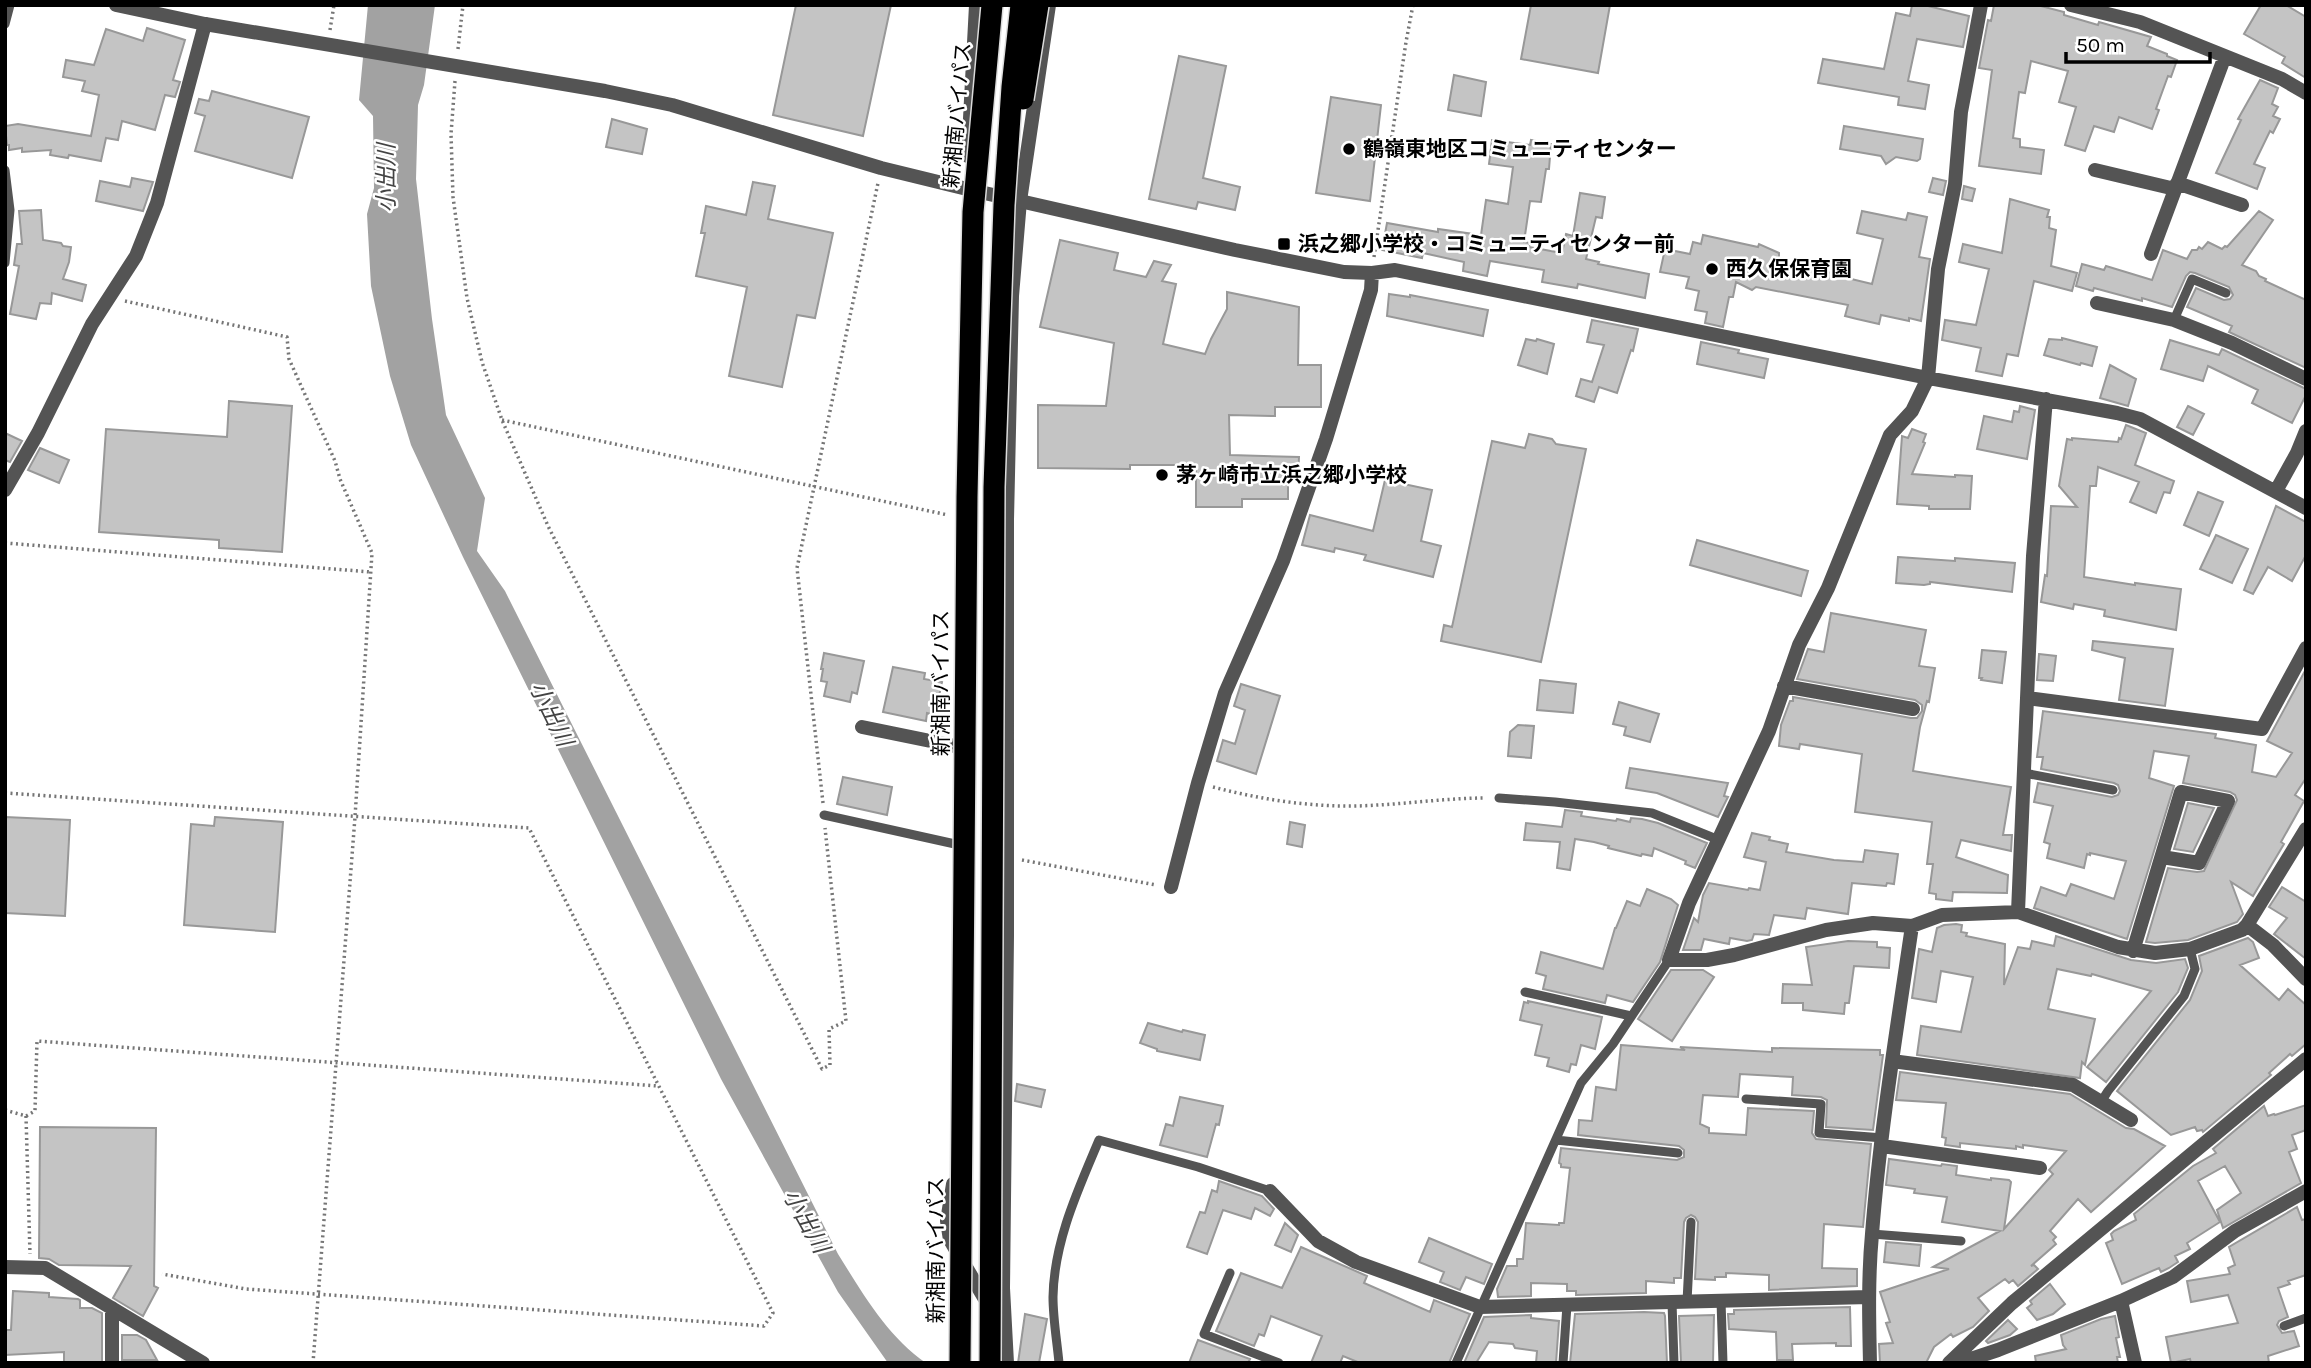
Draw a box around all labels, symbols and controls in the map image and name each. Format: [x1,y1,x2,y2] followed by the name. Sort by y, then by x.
[2066,21,2210,65] scale bar
[2076,33,2125,57] text: 50 m
[939,41,975,189] street label: 新湘南バイパス
[1363,137,1677,161] place label: 鶴嶺東地区コミュニティセンター
[373,141,400,213] water label: 小出川
[1341,141,1357,157] marker: 鶴嶺東地区コミュニティセンター
[1298,232,1675,256] place label: 浜之郷小学校・コミュニティセンター前
[1276,236,1292,252] marker: 浜之郷小学校・コミュニティセンター前
[1726,257,1852,281] place label: 西久保保育園
[1704,261,1720,277] marker: 西久保保育園
[1176,463,1407,487] place label: 茅ヶ崎市立浜之郷小学校
[1154,467,1170,483] marker: 茅ヶ崎市立浜之郷小学校
[929,610,953,756] street label: 新湘南バイパス
[524,677,580,754] water label: 小出川
[924,1177,948,1323] street label: 新湘南バイパス
[777,1184,836,1260] water label: 小出川

